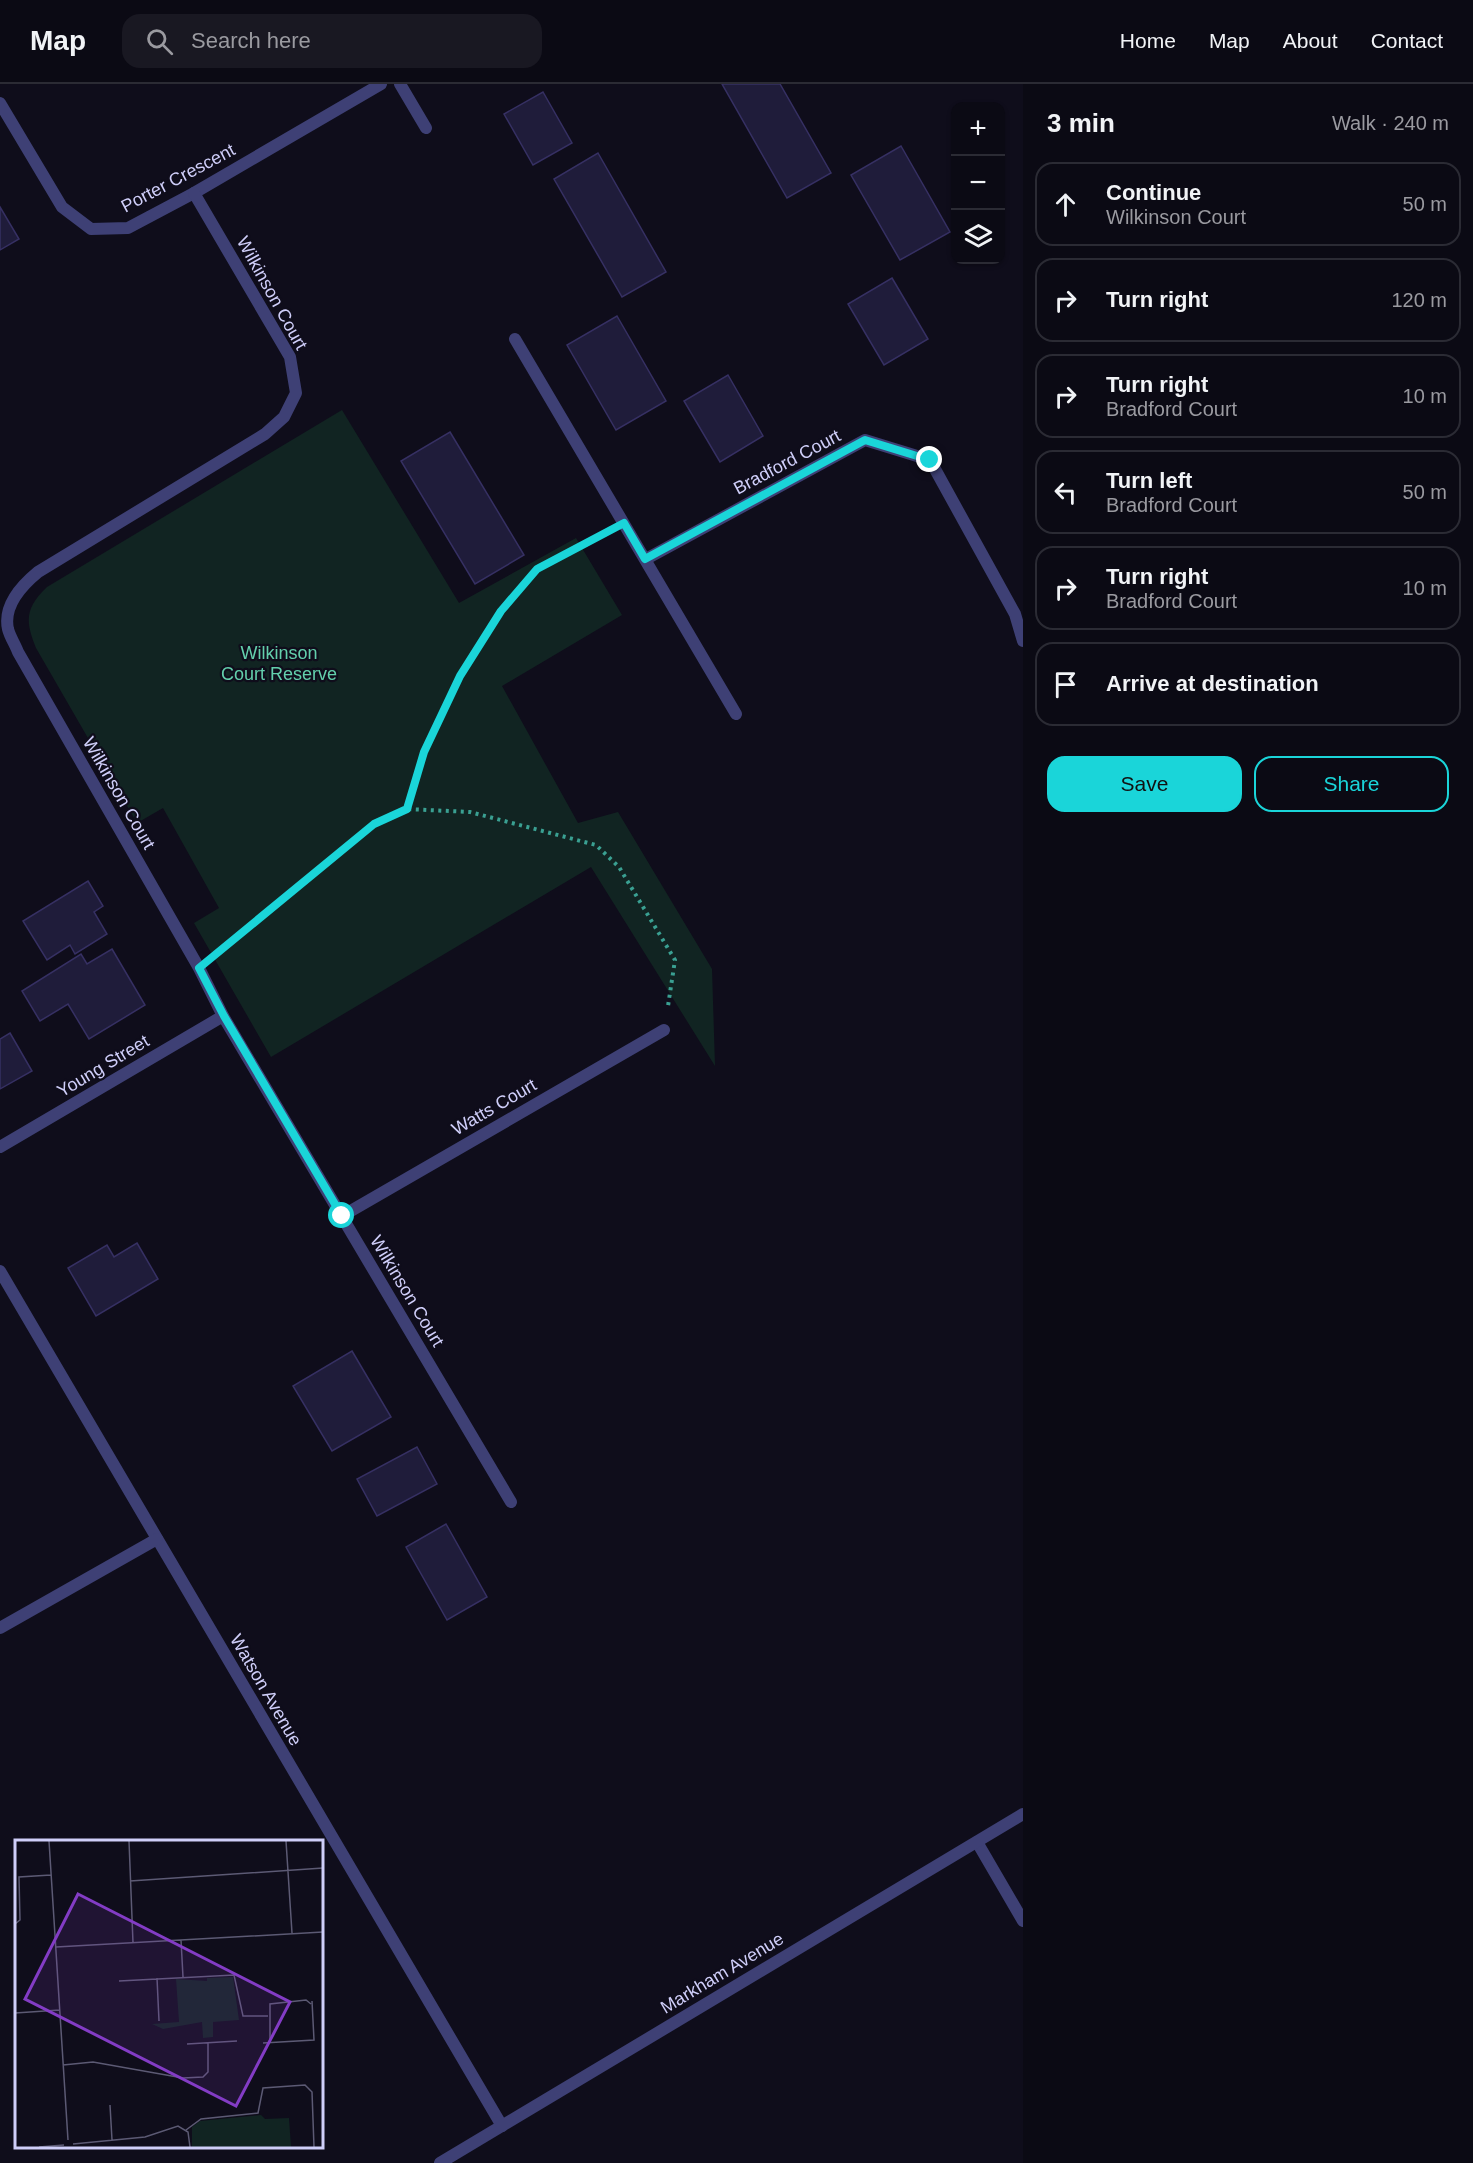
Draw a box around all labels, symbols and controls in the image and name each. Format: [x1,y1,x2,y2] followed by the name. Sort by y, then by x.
[122,14,542,68] search box
[30,25,86,56] text: Map
[143,25,176,58] icon: search
[191,28,311,53] text: Search here
[1120,29,1176,52] text: Home
[1209,29,1250,52] text: Map
[1283,29,1338,52] text: About
[1371,29,1443,52] text: Contact
[951,102,1005,264] map controls
[951,102,1005,156] button: +
[1047,108,1115,138] text: 3 min
[1332,112,1449,134] text: Walk · 240 m
[118,140,238,216] street label: Porter Crescent
[951,156,1005,210] button: −
[1106,180,1201,205] text: Continue
[1049,188,1082,221] icon: ahead
[1403,193,1447,215] text: 50 m
[1106,206,1246,228] text: Wilkinson Court
[951,210,1005,264] button: layers
[233,233,311,353] street label: Wilkinson Court
[1049,284,1082,317] icon: right
[1106,287,1208,312] text: Turn right
[1391,289,1447,311] text: 120 m
[1106,372,1208,397] text: Turn right
[1049,380,1082,413] icon: right
[1403,385,1447,407] text: 10 m
[1106,398,1237,420] text: Bradford Court
[730,425,844,499] street label: Bradford Court
[916,446,942,472] route end
[1106,468,1192,493] text: Turn left
[1049,476,1082,509] icon: left
[1403,481,1447,503] text: 50 m
[1106,494,1237,516] text: Bradford Court
[1106,564,1208,589] text: Turn right
[1049,572,1082,605] icon: right
[1403,577,1447,599] text: 10 m
[1106,590,1237,612] text: Bradford Court
[221,643,337,684] park label: Wilkinson Court Reserve
[1049,668,1082,701] icon: arrive
[1106,671,1319,696] text: Arrive at destination
[79,733,159,853] street label: Wilkinson Court
[1047,756,1242,812] button: Save
[1254,756,1449,812] button: Share
[54,1031,152,1101] street label: Young Street
[448,1075,540,1139] street label: Watts Court
[328,1202,354,1228] route start
[366,1232,448,1350] street label: Wilkinson Court
[226,1631,306,1749] street label: Watson Avenue
[15,1840,322,2148] inset map
[657,1928,787,2018] street label: Markham Avenue

